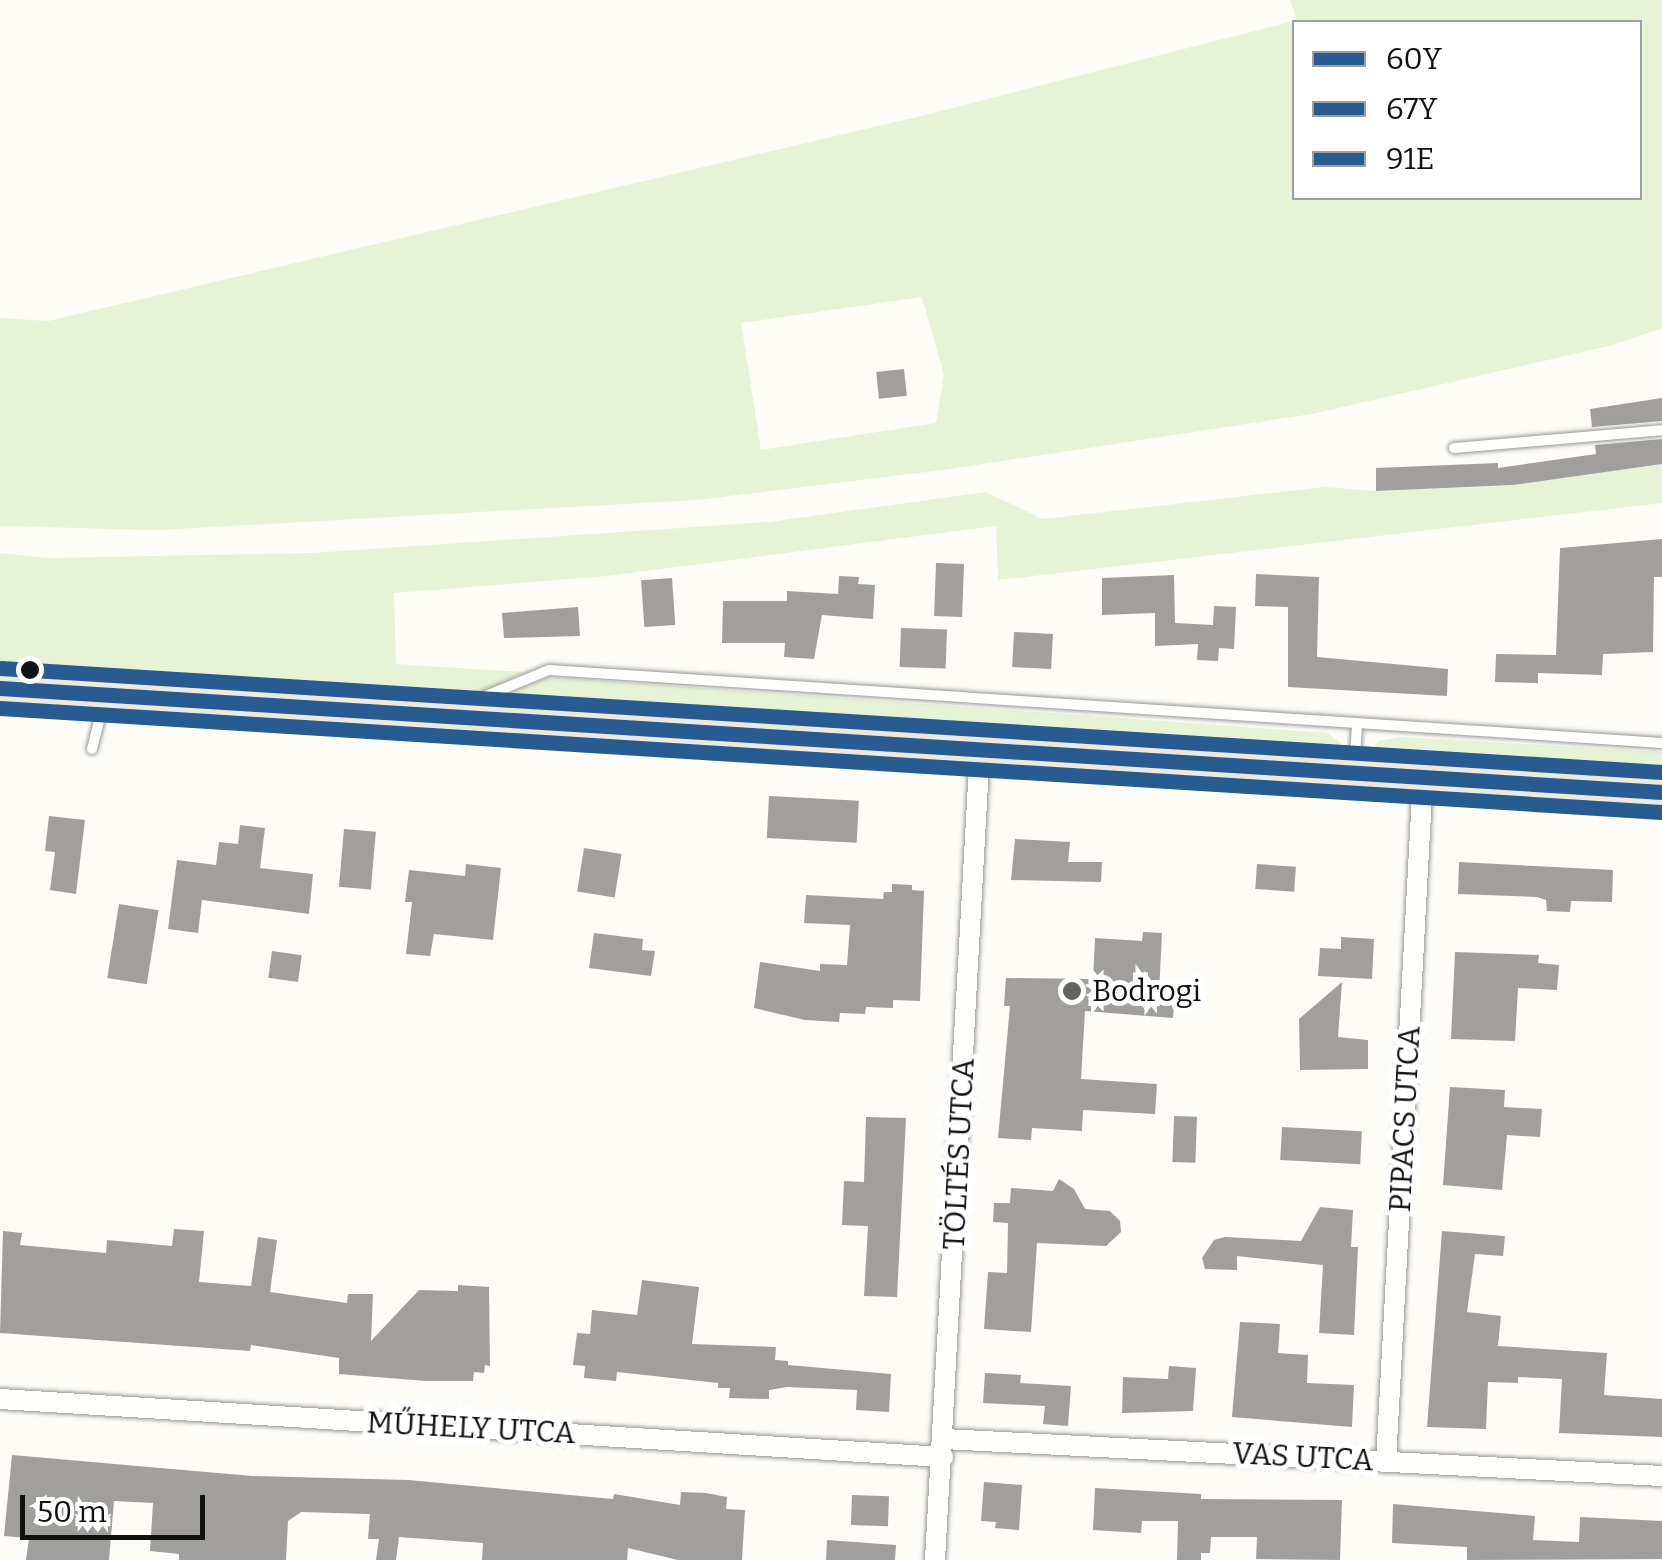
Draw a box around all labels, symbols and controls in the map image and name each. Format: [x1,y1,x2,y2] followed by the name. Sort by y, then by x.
[1292,20,1642,200] legend
[1386,41,1442,77] text: 60Y
[1386,91,1437,127] text: 67Y
[1386,141,1434,177] text: 91E
[20,660,40,680] unlabelled marker
[1092,973,1201,1009] place label: Bodrogi
[1061,980,1083,1002] marker: Bodrogi
[1382,1025,1428,1213] street label: PIPACS UTCA
[936,1057,982,1251] street label: TÖLTÉS UTCA
[366,1405,576,1451] street label: MŰHELY UTCA
[1232,1435,1374,1479] street label: VAS UTCA
[25,1475,210,1537] scale bar
[37,1494,107,1530] text: 50 m

